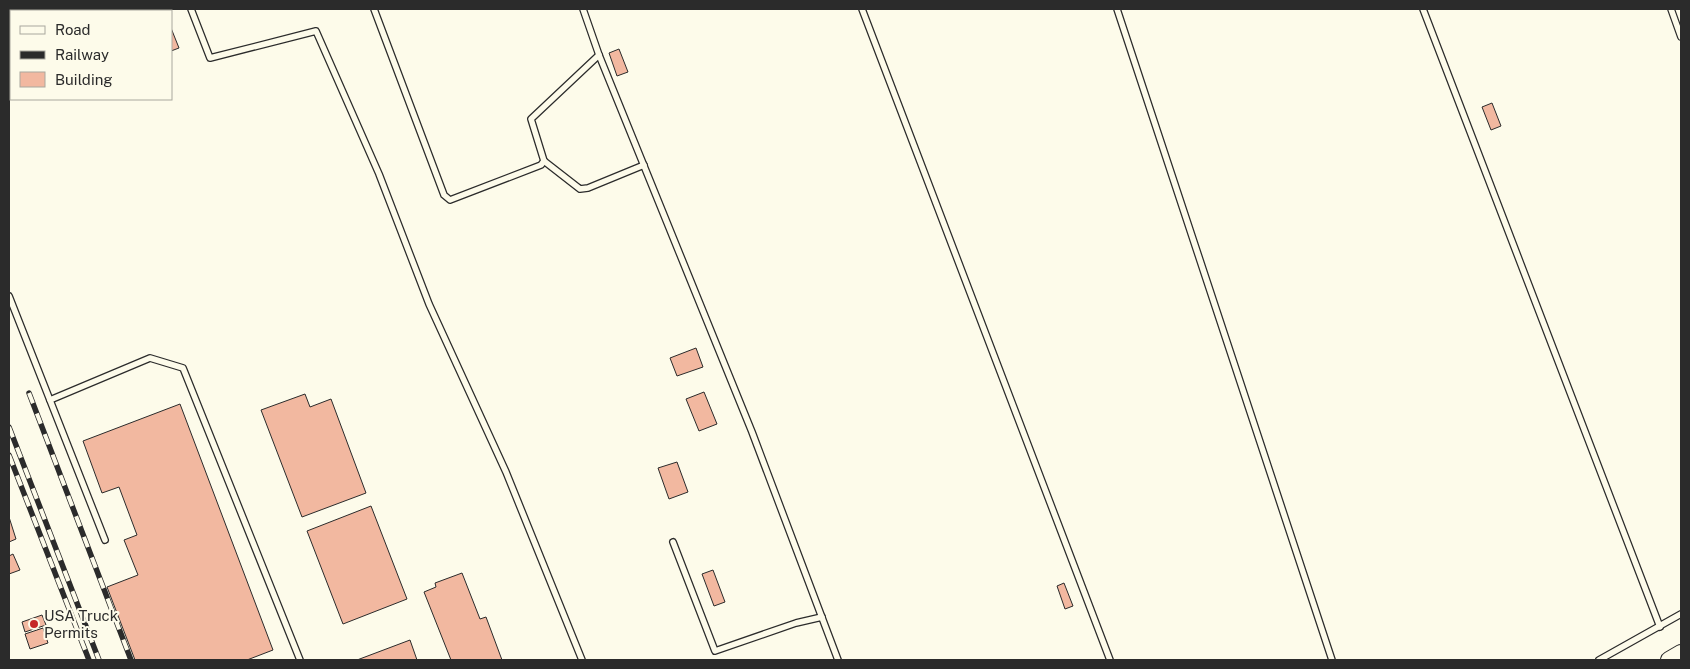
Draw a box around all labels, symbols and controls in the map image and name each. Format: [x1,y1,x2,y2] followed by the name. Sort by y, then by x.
[10,10,172,100] legend
[55,21,91,38] text: Road
[55,46,109,63] text: Railway
[55,71,113,88] text: Building
[44,607,118,641] place label: USA Truck Permits
[28,618,40,630] marker: USA Truck Permits

